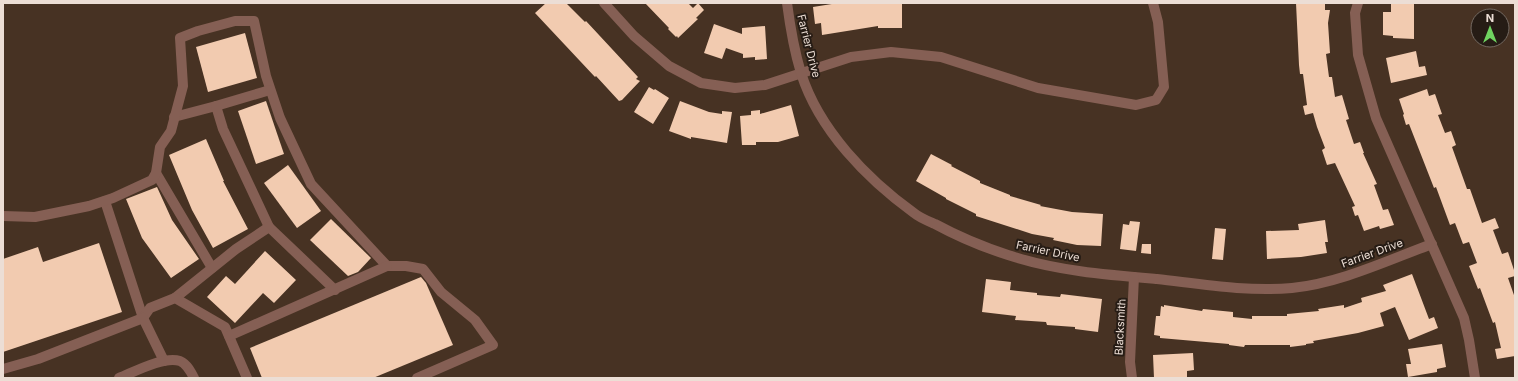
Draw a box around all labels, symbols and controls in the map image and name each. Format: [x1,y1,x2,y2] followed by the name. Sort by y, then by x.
[1470,8,1510,48] north arrow
[1486,11,1494,25] text: N
[794,13,824,79] street label: Farrier Drive
[1339,235,1405,271] street label: Farrier Drive
[1015,237,1081,265] street label: Farrier Drive
[1112,298,1128,356] street label: Blacksmith

